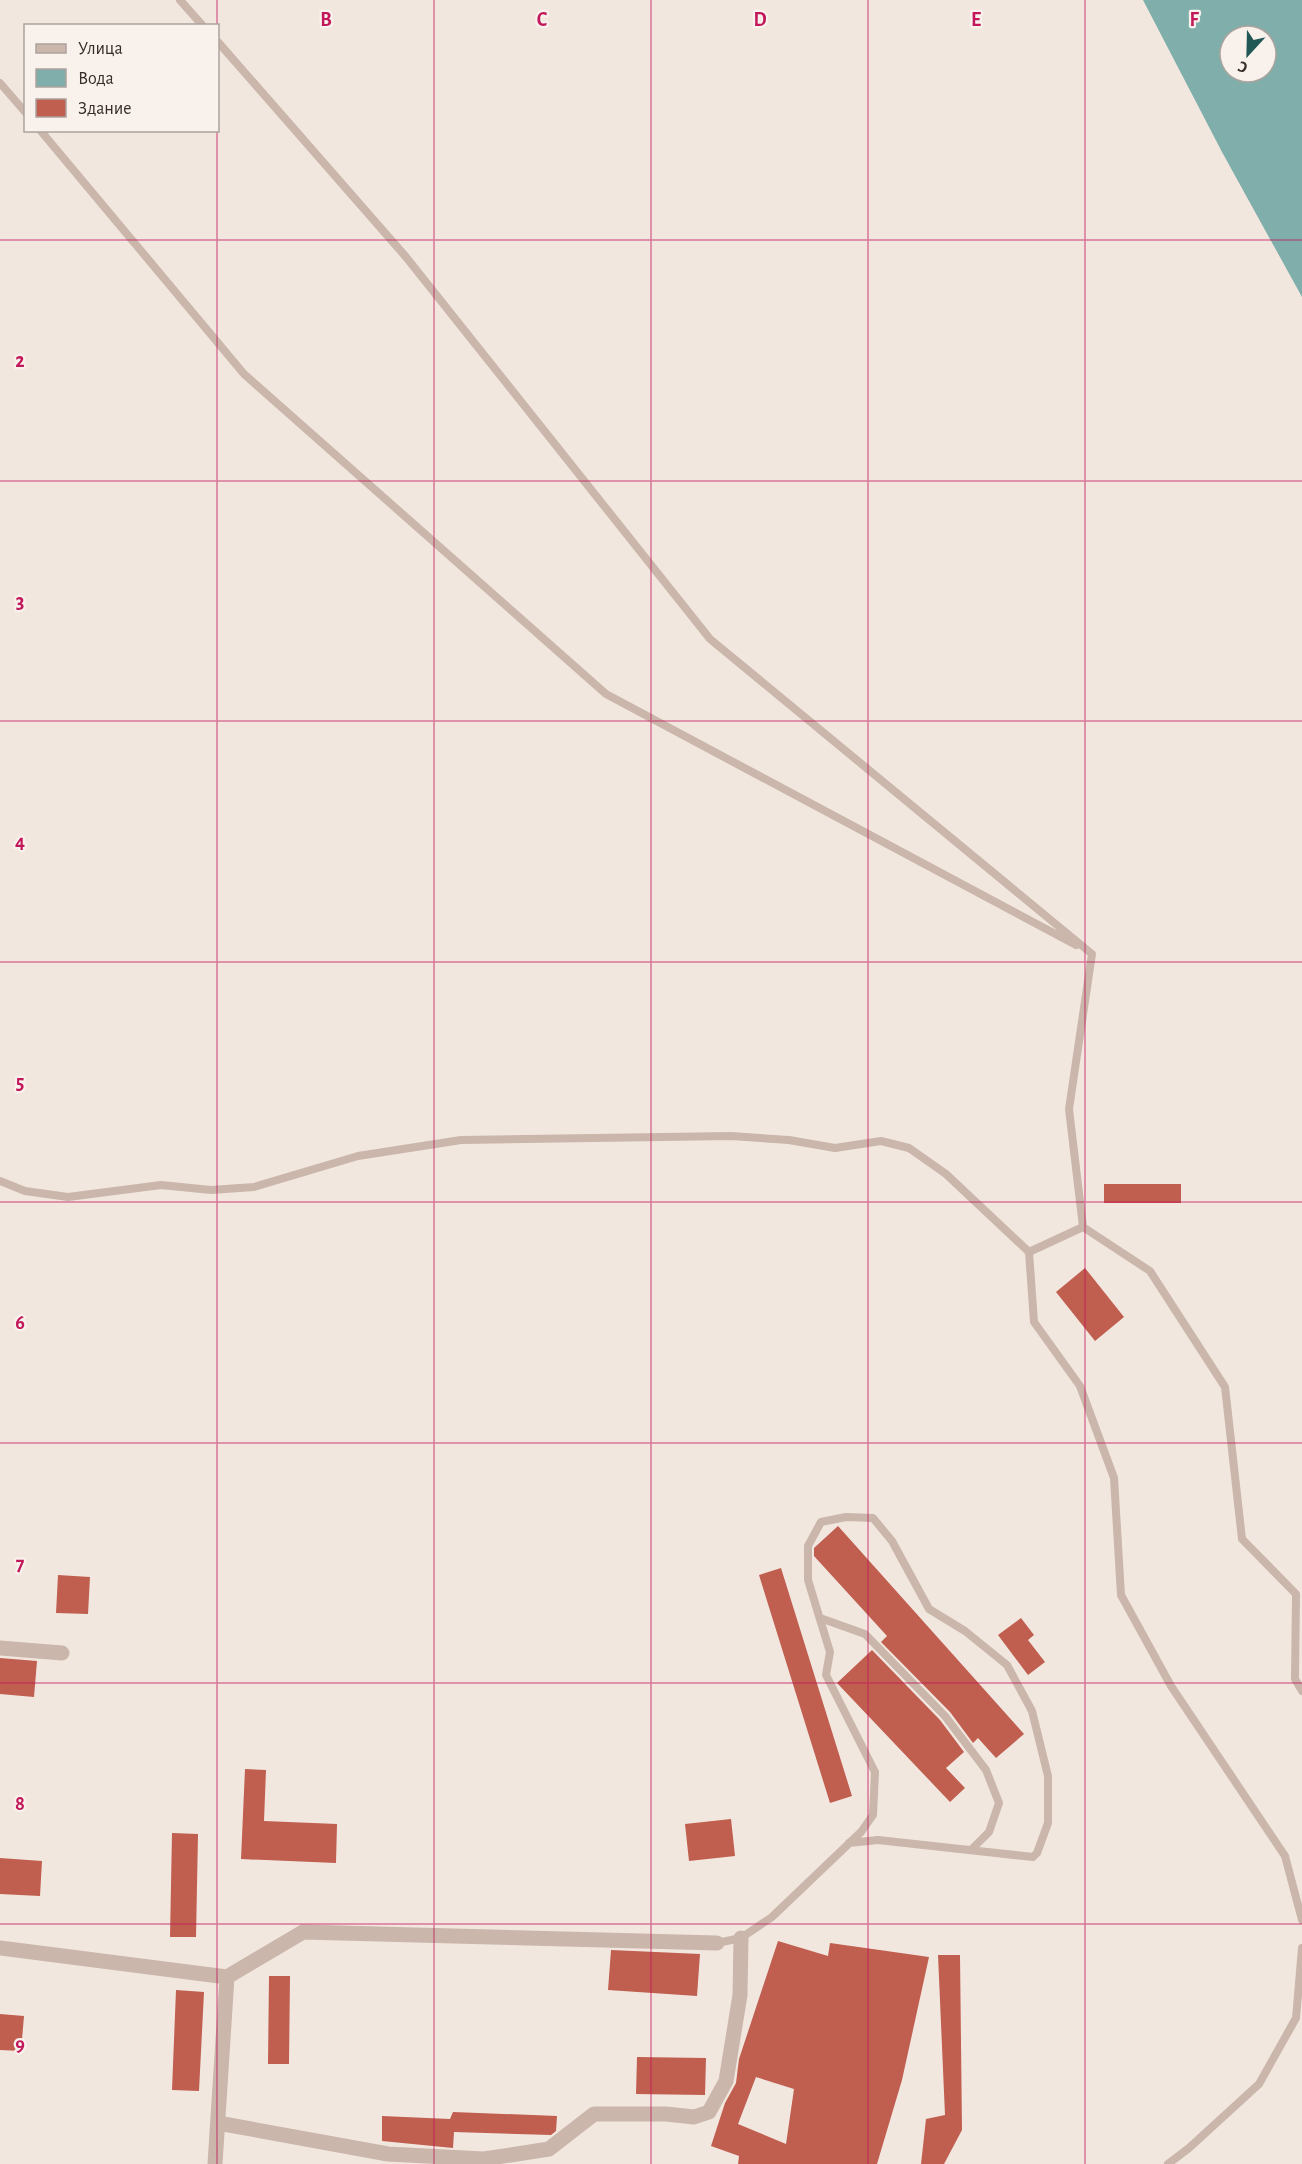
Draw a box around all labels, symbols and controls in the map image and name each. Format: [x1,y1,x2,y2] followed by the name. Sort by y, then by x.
[320,10,332,30] text: B
[537,10,548,30] text: C
[753,10,767,30] text: D
[971,10,981,30] text: E
[1189,10,1199,30] text: F
[24,24,219,132] legend
[1218,24,1278,84] north arrow
[78,40,123,58] text: Улица
[1236,58,1250,76] text: С
[78,70,114,88] text: Вода
[78,100,132,118] text: Здание
[15,351,25,371] text: 2
[16,592,24,612] text: 3
[15,832,25,852] text: 4
[16,1073,24,1093] text: 5
[15,1313,25,1333] text: 6
[16,1554,25,1574] text: 7
[15,1794,25,1814] text: 8
[15,2035,25,2055] text: 9

